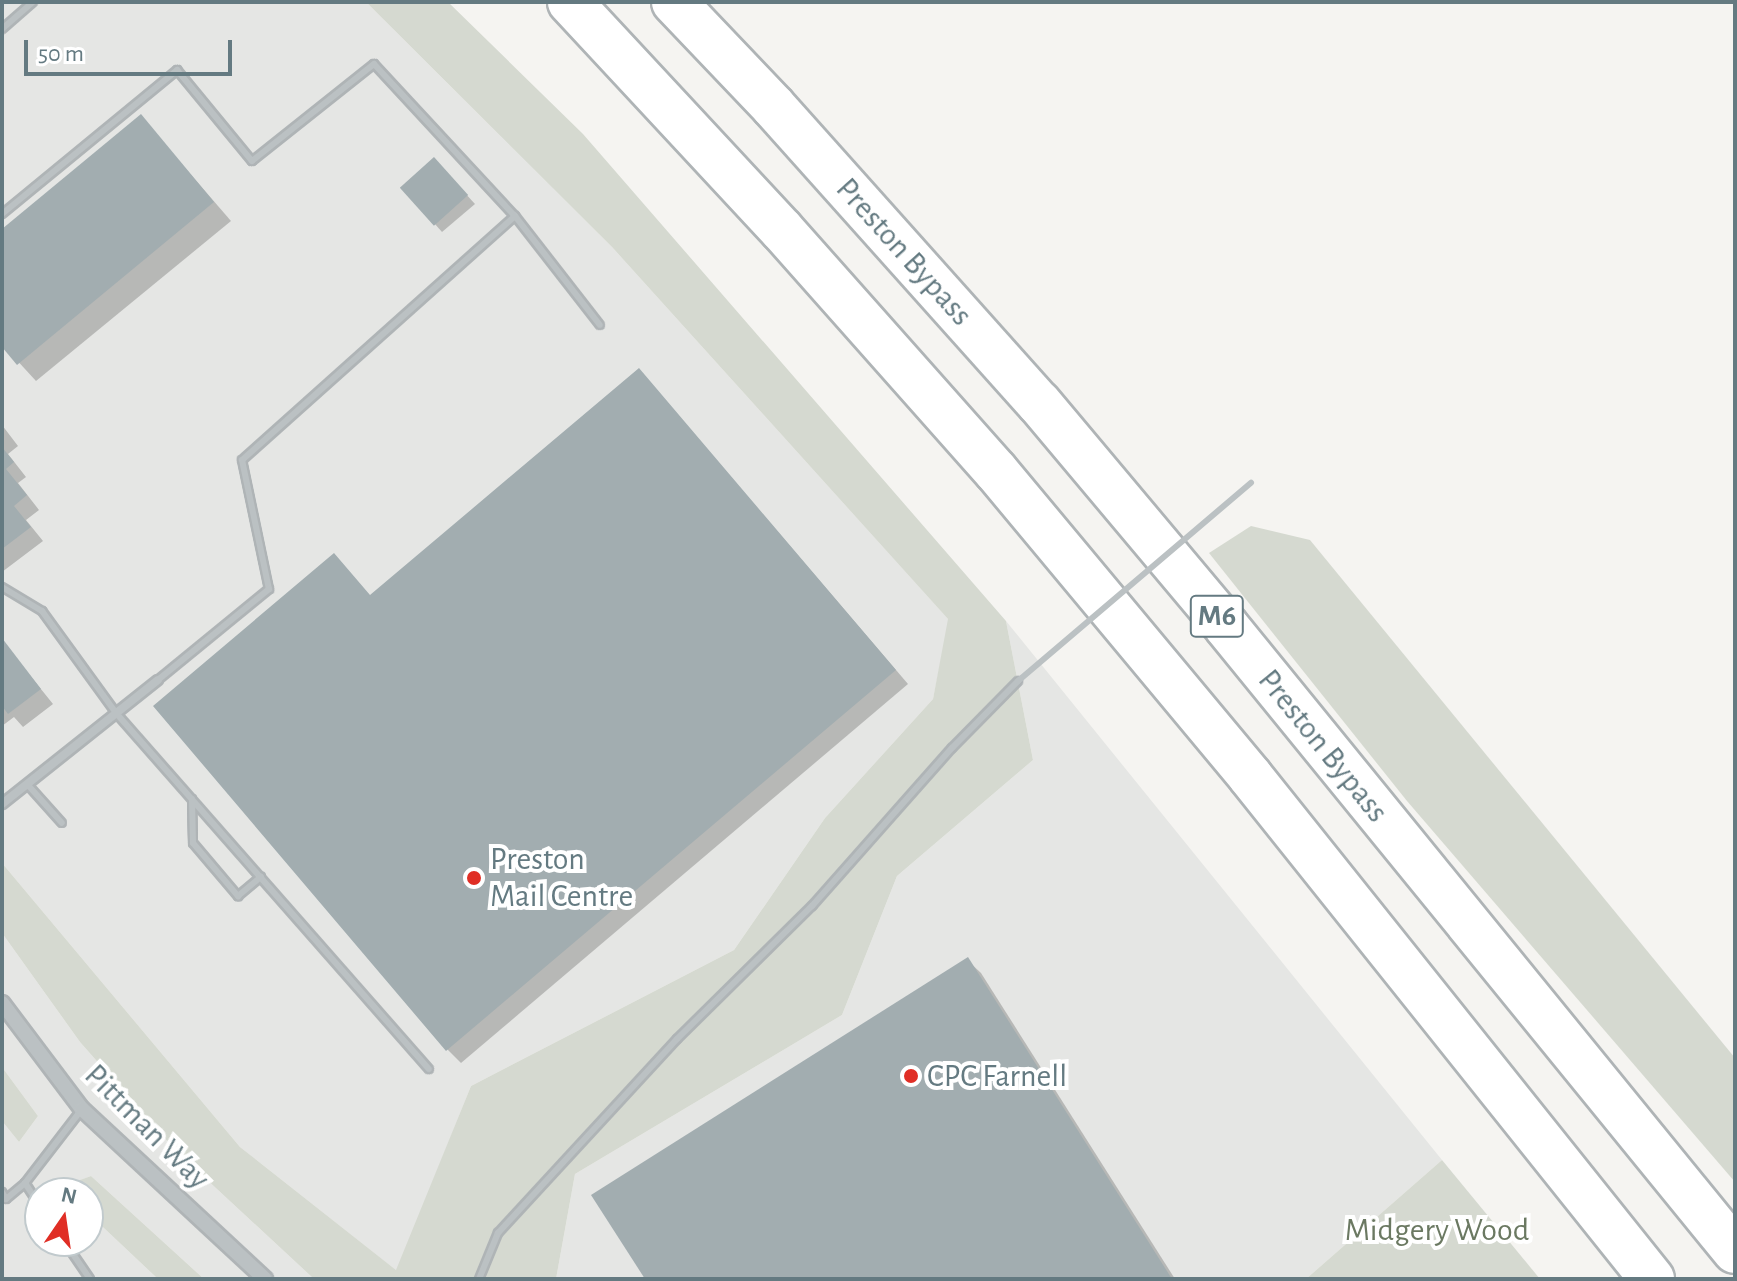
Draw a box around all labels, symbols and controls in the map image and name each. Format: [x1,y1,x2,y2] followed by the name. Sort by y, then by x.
[28,24,236,74] scale bar
[38,42,84,66] text: 50 m
[828,170,980,334] street label: Preston Bypass
[1189,590,1245,642] road number: M6
[1250,662,1396,830] street label: Preston Bypass
[490,841,633,916] place label: Preston Mail Centre
[465,869,483,887] marker: Preston Mail Centre
[76,1056,218,1198] street label: Pittman Way
[927,1057,1067,1095] place label: CPC Farnell
[902,1067,920,1085] marker: CPC Farnell
[24,1177,104,1257] north arrow
[59,1183,79,1208] text: N
[1345,1211,1529,1249] park label: Midgery Wood

